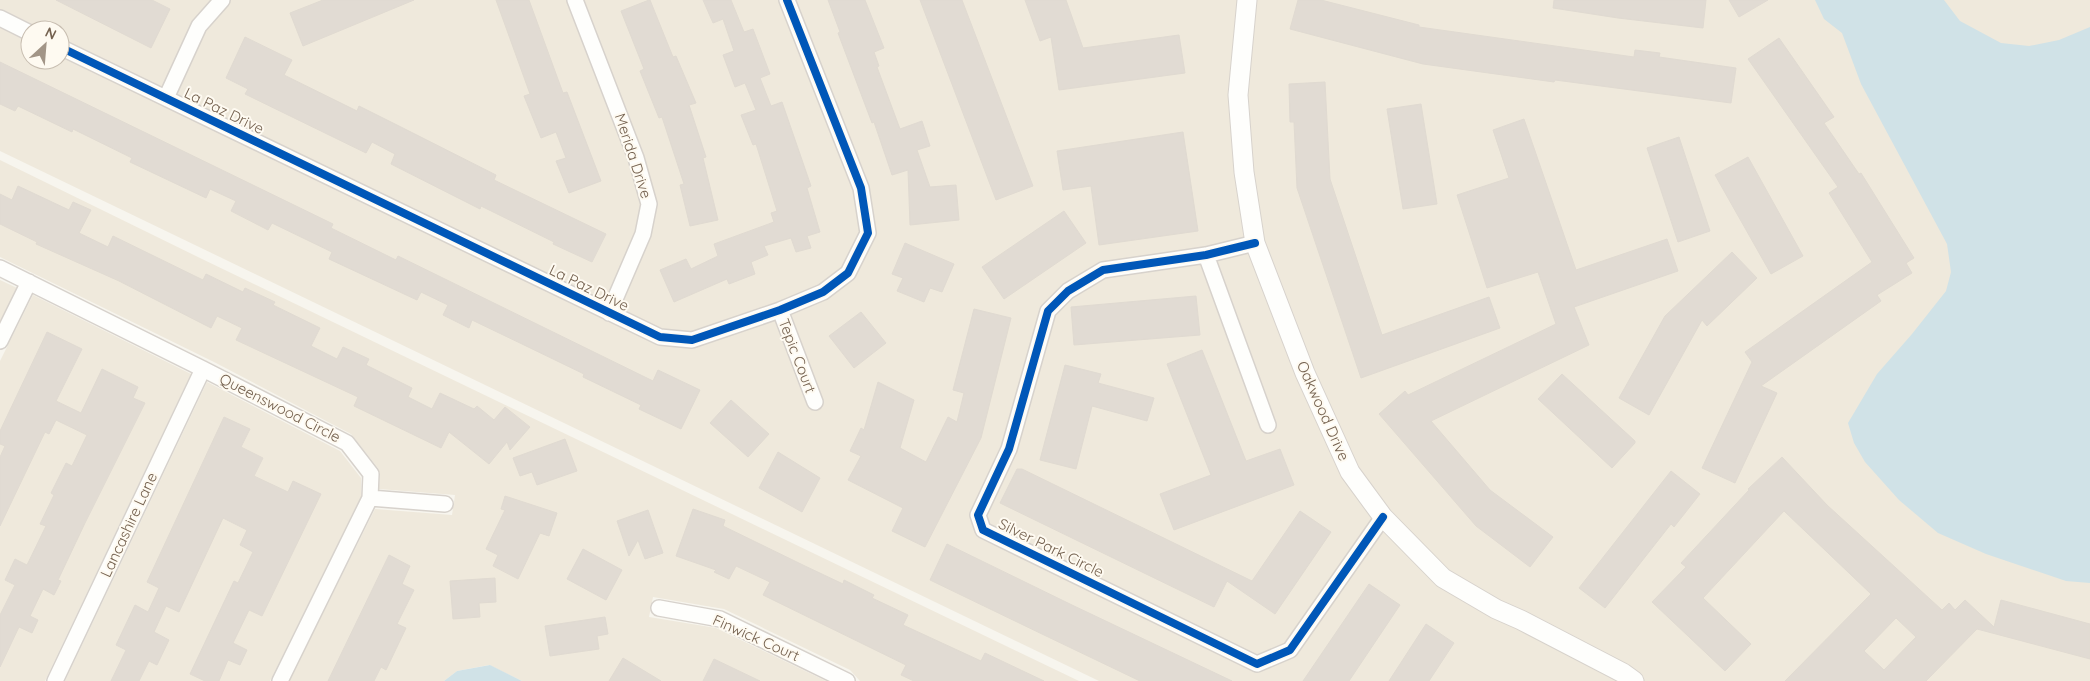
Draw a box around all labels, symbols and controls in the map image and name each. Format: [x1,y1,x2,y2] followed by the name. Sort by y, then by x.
[20,20,70,70] north arrow
[42,23,59,44] text: N
[181,83,267,138] street label: La Paz Drive
[611,111,656,201] street label: Merida Drive
[546,260,632,315] street label: La Paz Drive
[775,316,820,396] street label: Tepic Court
[1293,358,1354,464] street label: Oakwood Drive
[216,369,344,446] street label: Queenswood Circle
[96,469,161,580] street label: Lancashire Lane
[995,514,1107,581] street label: Silver Park Circle
[710,610,803,665] street label: Finwick Court

